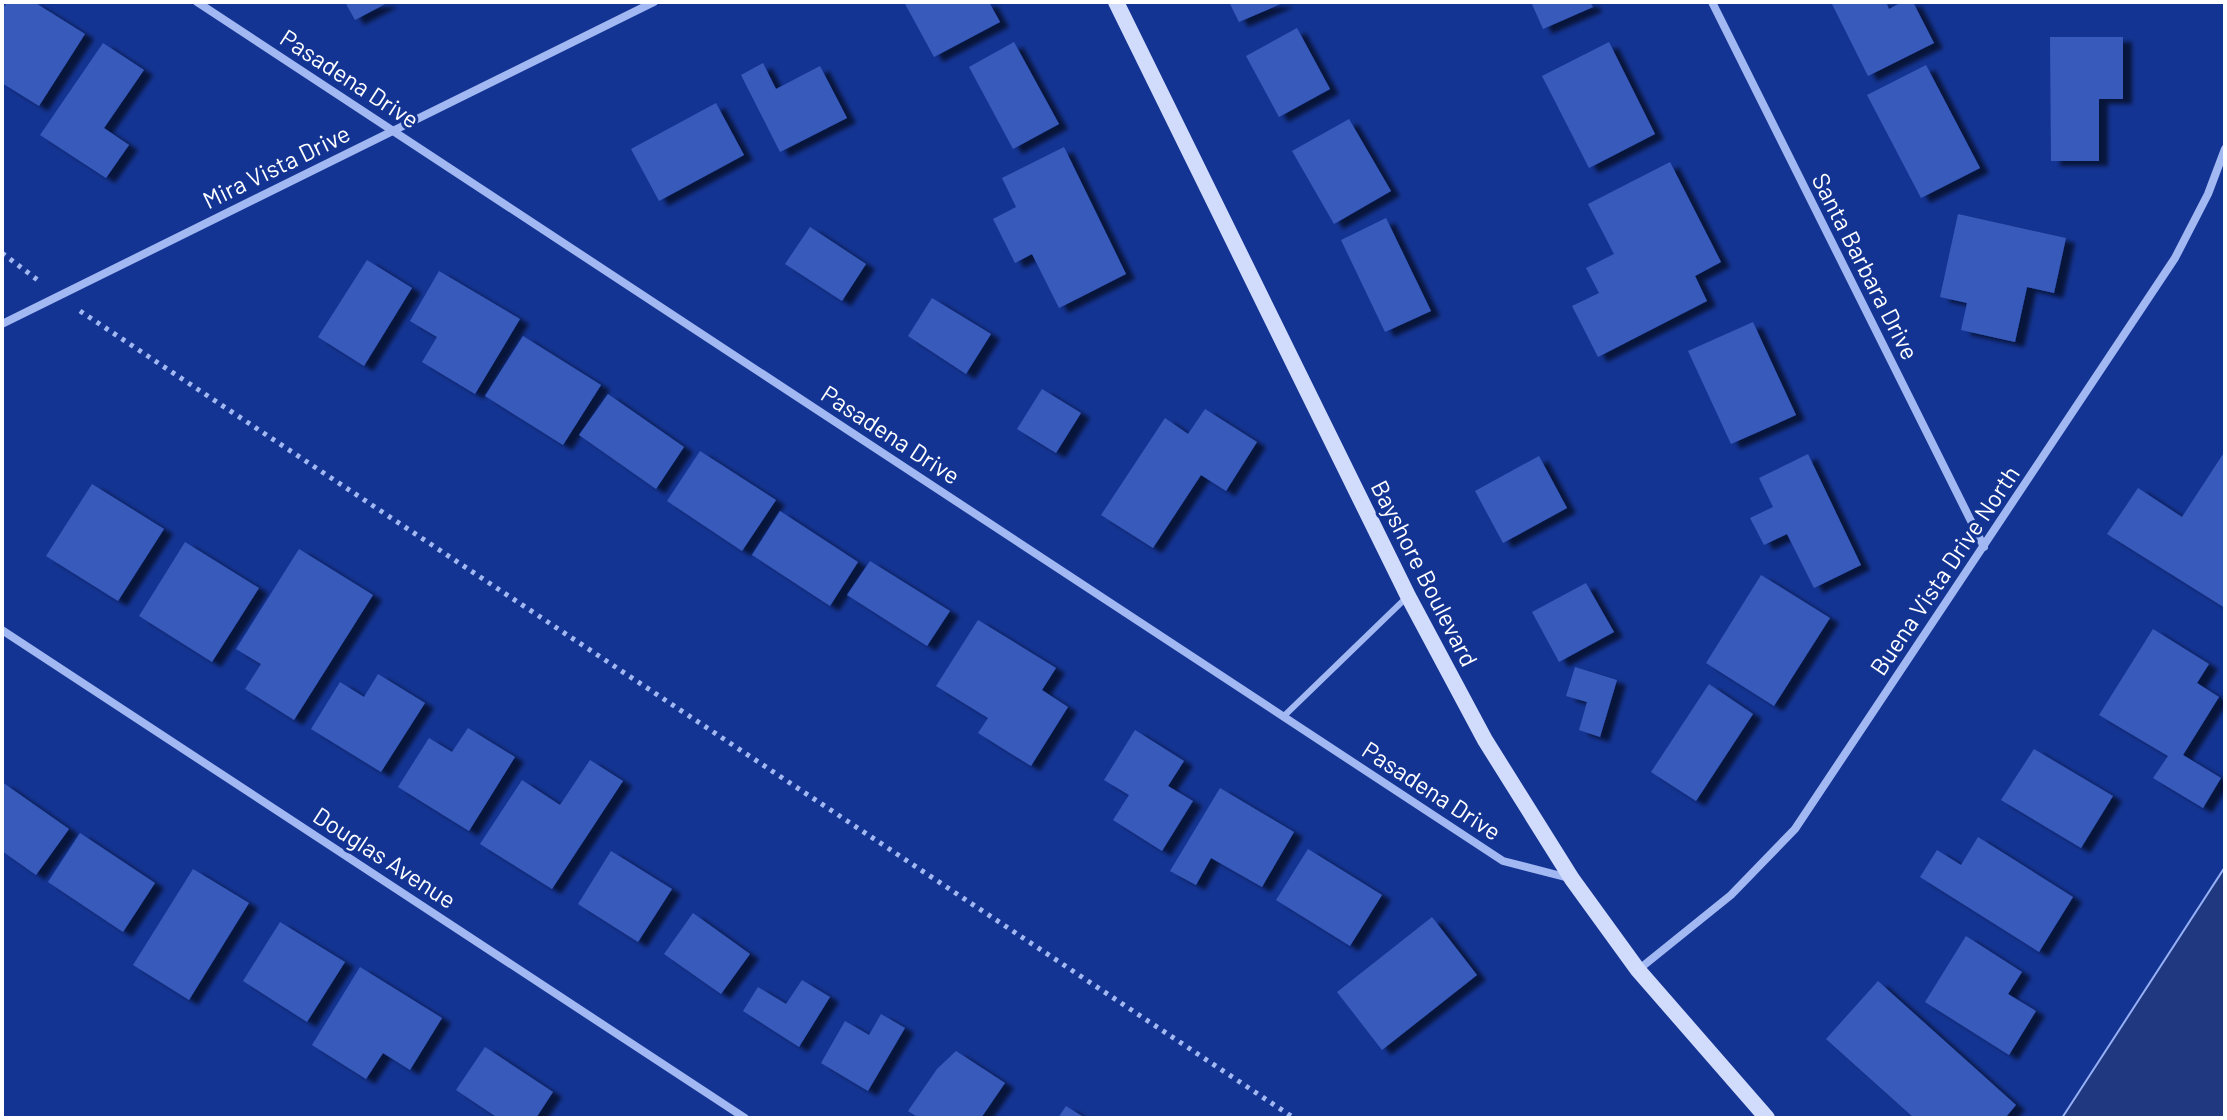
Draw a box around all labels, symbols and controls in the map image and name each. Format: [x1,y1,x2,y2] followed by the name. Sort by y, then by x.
[275,22,425,134] street label: Pasadena Drive
[198,118,354,214] street label: Mira Vista Drive
[1806,168,1926,364] street label: Santa Barbara Drive
[816,378,966,490] street label: Pasadena Drive
[1863,460,2025,680] street label: Buena Vista Drive North
[1366,475,1484,671] street label: Bayshore Boulevard
[1357,734,1507,846] street label: Pasadena Drive
[308,800,462,914] street label: Douglas Avenue

